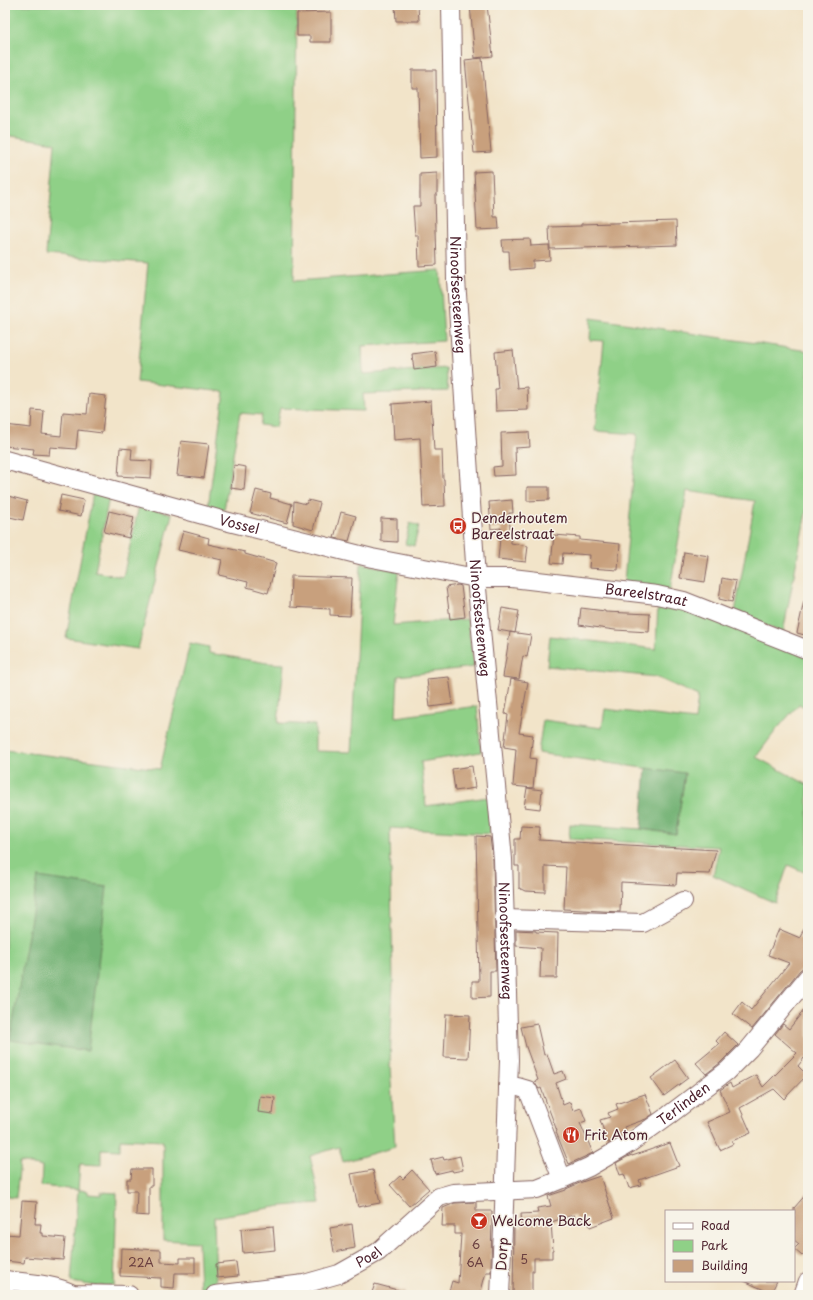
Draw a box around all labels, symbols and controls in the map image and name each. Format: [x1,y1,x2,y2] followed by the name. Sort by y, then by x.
[445,236,472,355] street label: Ninoofsesteenweg
[471,507,568,544] place label: Denderhoutem Bareelstraat
[217,509,262,539] street label: Vossel
[448,516,468,536] bus stop icon: Denderhoutem Bareelstraat
[465,558,496,678] street label: Ninoofsesteenweg
[604,578,691,612] street label: Bareelstraat
[494,882,518,1000] street label: Ninoofsesteenweg
[653,1077,714,1130] street label: Terlinden
[584,1124,648,1145] place label: Frit Atom
[561,1125,581,1145] restaurant icon: Frit Atom
[492,1210,592,1231] place label: Welcome Back
[665,1210,795,1282] legend
[469,1211,489,1231] bar icon: Welcome Back
[701,1216,730,1234] text: Road
[472,1235,480,1253] house number: 6
[701,1236,728,1254] text: Park
[490,1237,513,1271] street label: Dorp
[351,1242,387,1273] street label: Poel
[520,1250,528,1268] house number: 5
[128,1253,154,1271] house number: 22A
[466,1253,484,1271] house number: 6A
[701,1256,748,1274] text: Building

